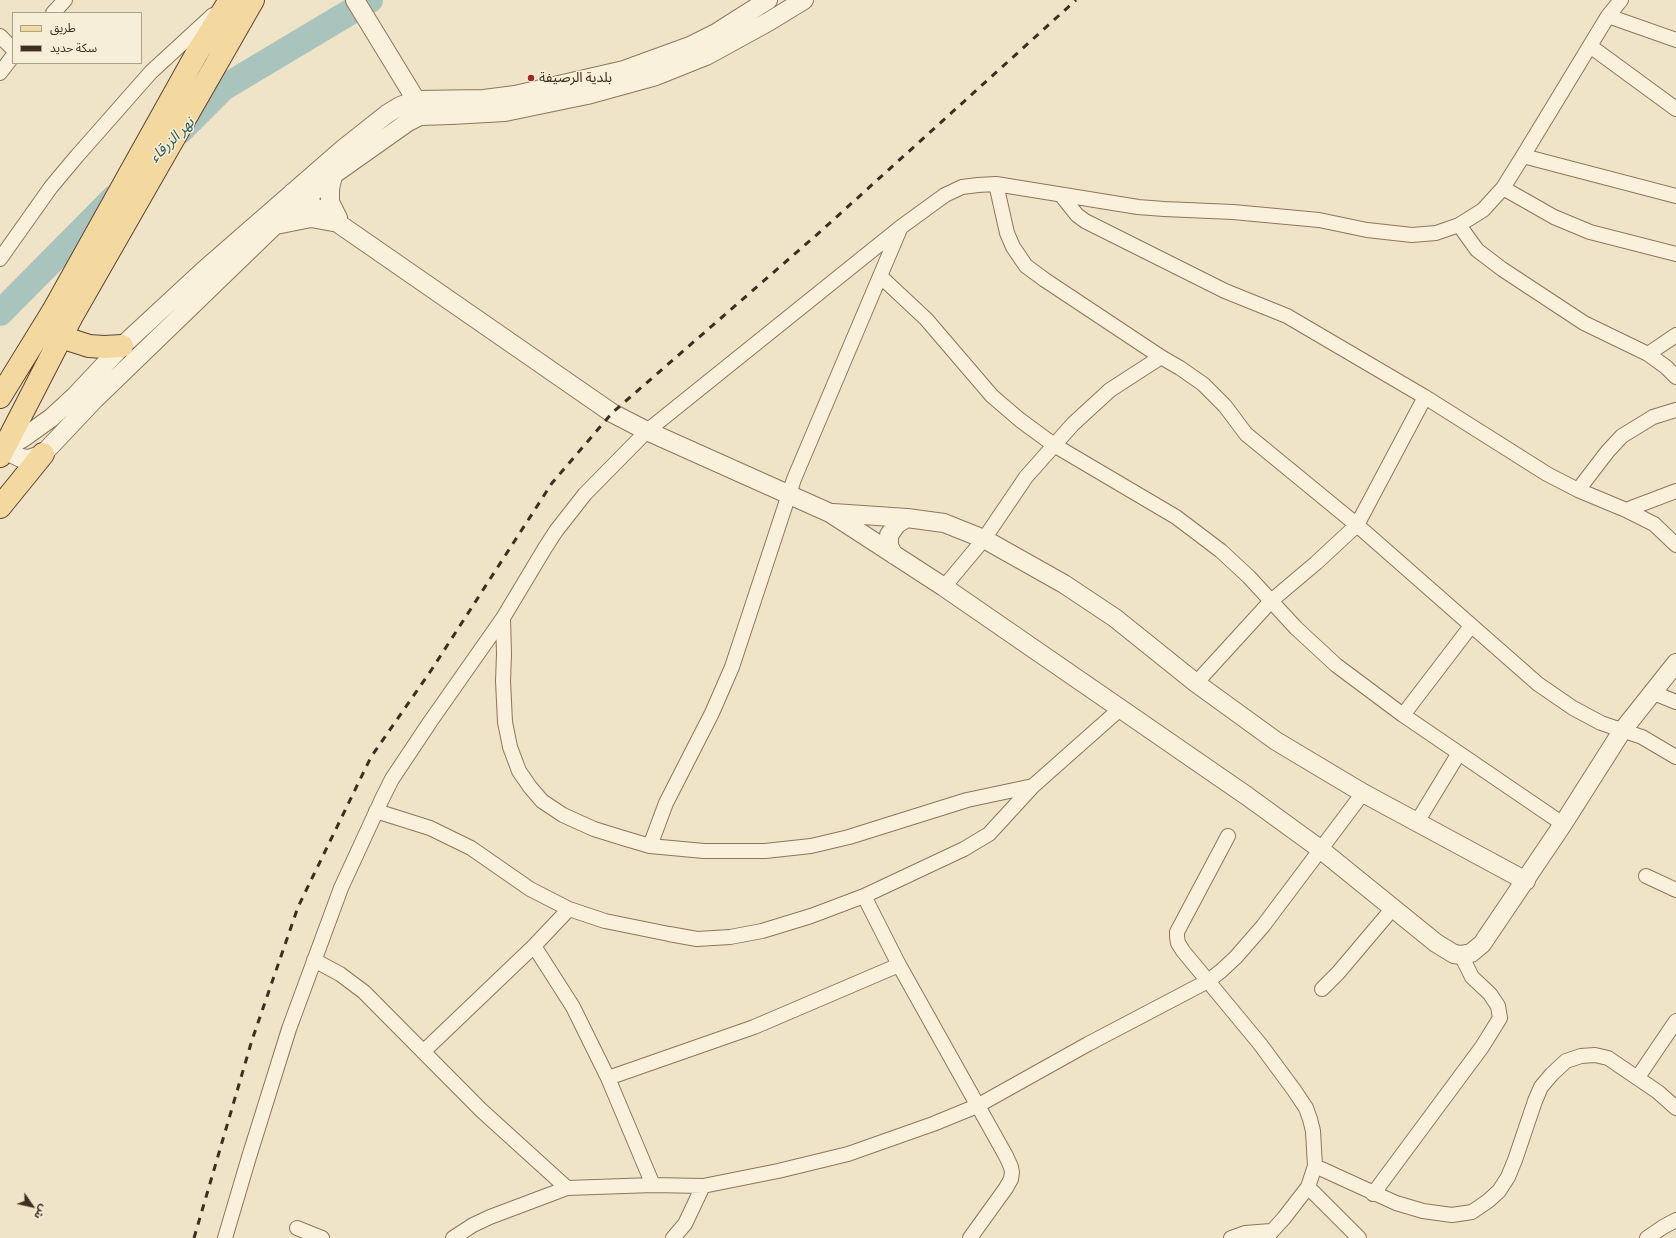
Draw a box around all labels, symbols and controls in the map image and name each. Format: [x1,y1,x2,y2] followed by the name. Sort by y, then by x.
[12,12,142,64] legend
[50,18,76,36] text: طريق
[50,38,97,56] text: سكة حديد
[539,70,612,86] place label: بلدية الرصيفة
[526,73,536,83] marker: بلدية الرصيفة
[146,114,198,166] water label: نهر الزرقاء
[12,1186,52,1226] north arrow
[31,1202,53,1223] text: ش

